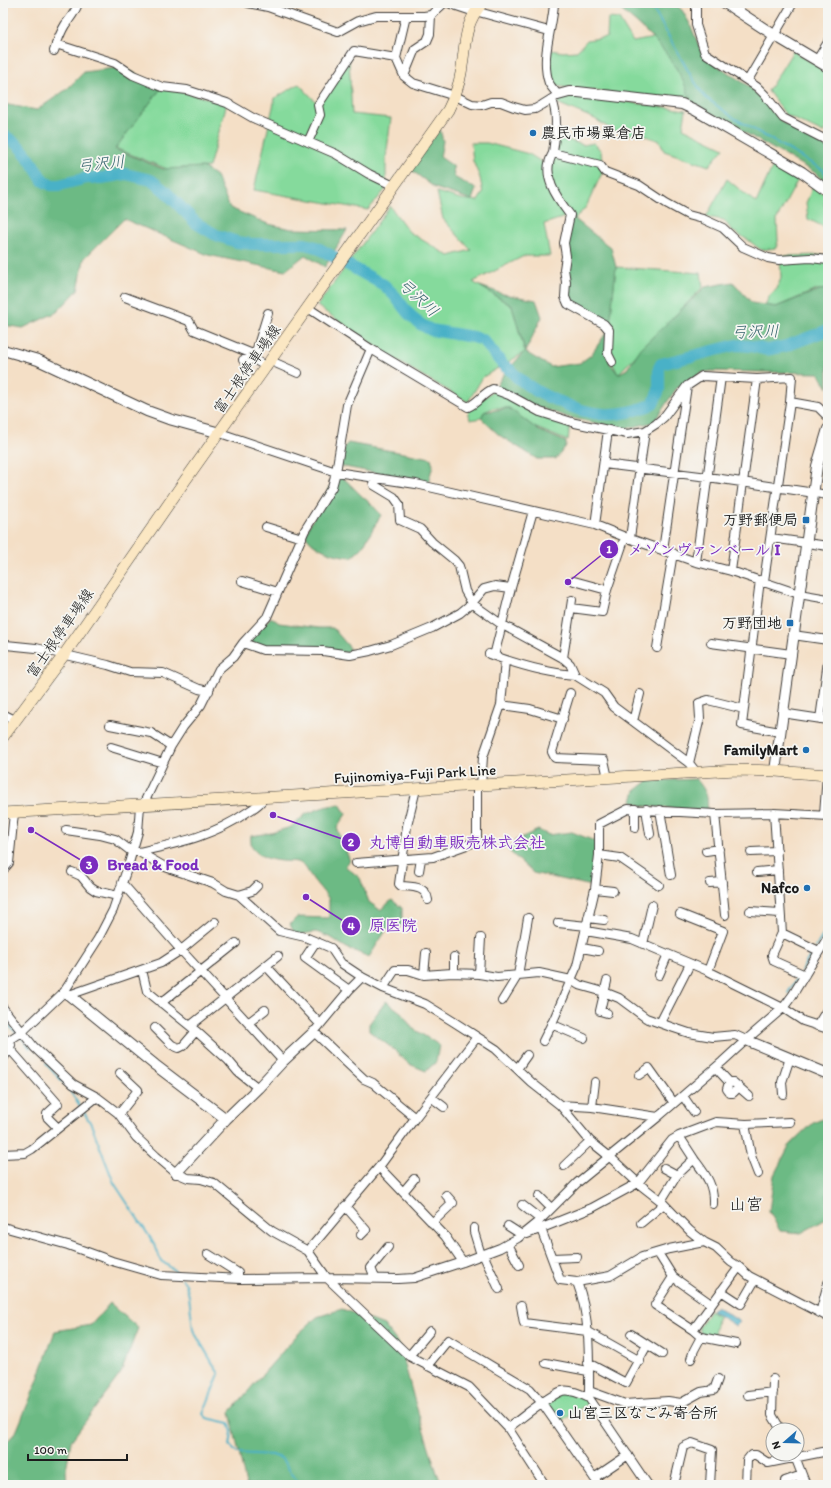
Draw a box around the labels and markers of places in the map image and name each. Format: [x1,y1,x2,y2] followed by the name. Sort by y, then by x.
[541,124,646,142] place label: 農民市場粟倉店
[528,128,538,138] marker: 農民市場粟倉店
[723,511,798,529] place label: 万野郵便局
[801,515,811,525] marker: 万野郵便局
[599,535,788,563] callout: メゾンヴァンベール I
[722,614,782,632] place label: 万野団地
[785,618,795,628] marker: 万野団地
[724,741,798,760] place label: FamilyMart
[801,745,811,755] marker: FamilyMart
[341,828,553,856] callout: 丸博自動車販売株式会社
[79,851,206,879] callout: Bread & Food
[761,879,799,897] place label: Nafco
[802,883,812,893] marker: Nafco
[341,912,425,940] callout: 原医院
[568,1404,718,1422] place label: 山宮三区なごみ寄合所
[555,1408,565,1418] marker: 山宮三区なごみ寄合所

